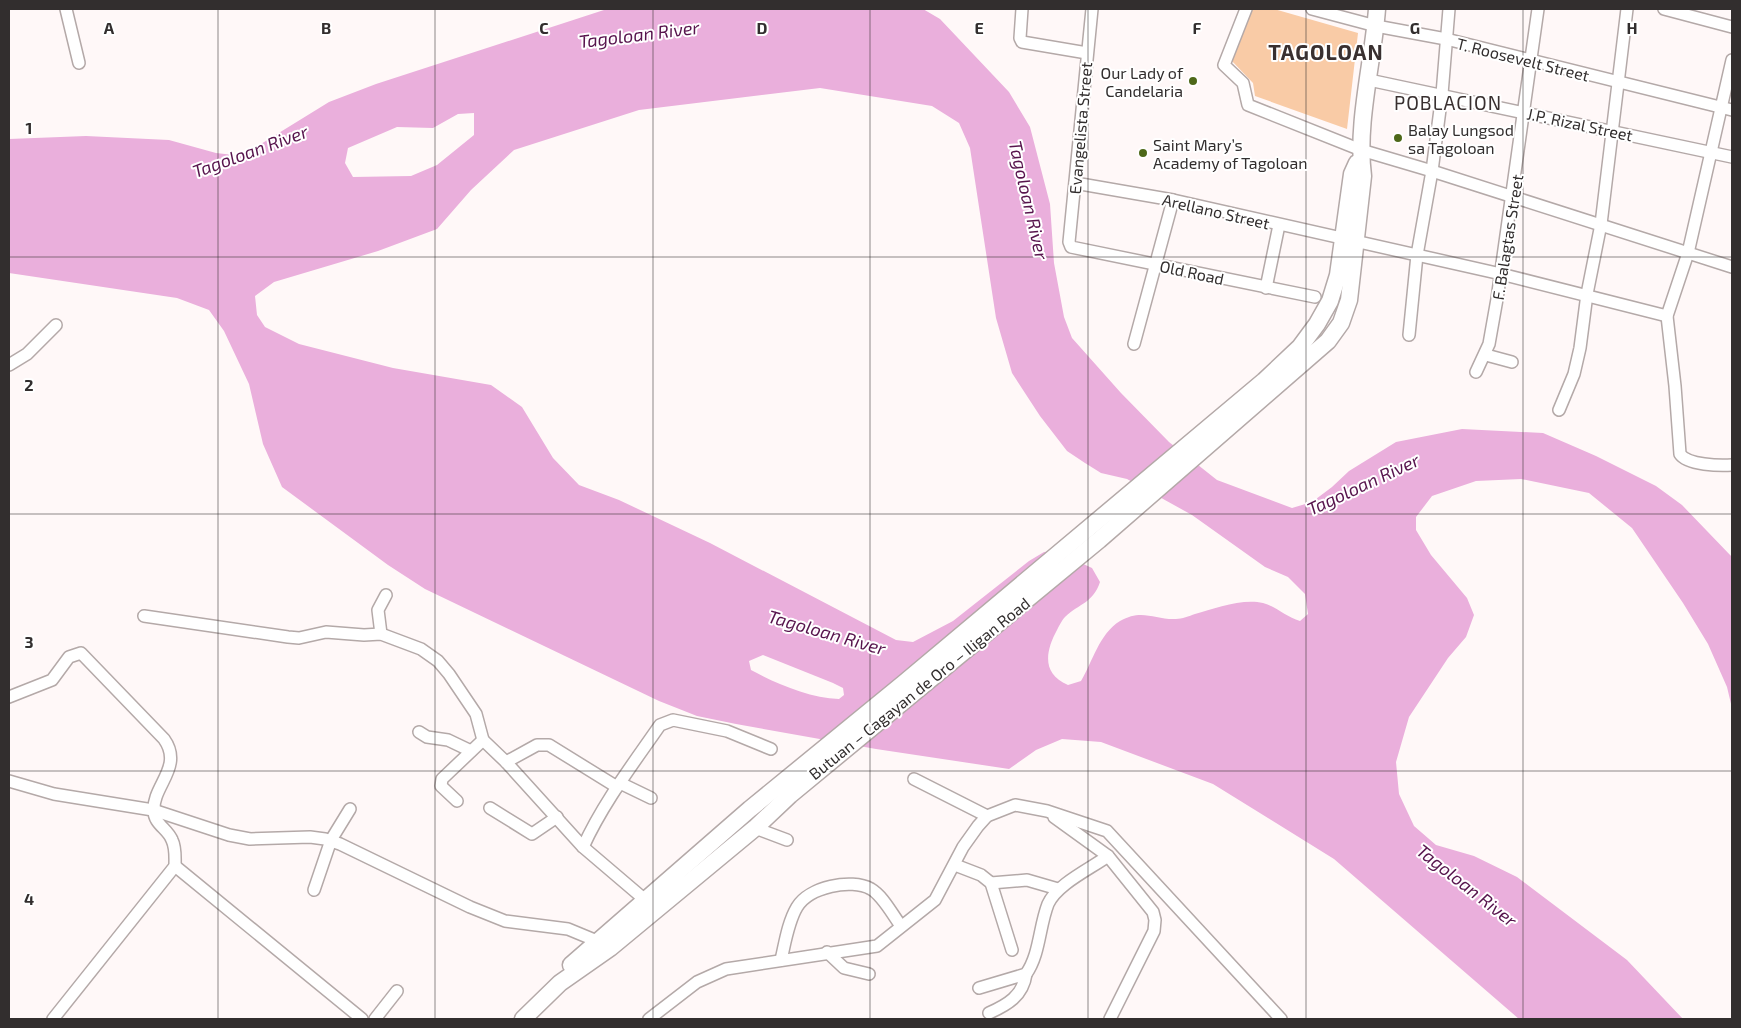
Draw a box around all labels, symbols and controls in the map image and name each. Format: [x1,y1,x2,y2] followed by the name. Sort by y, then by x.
[577,16,701,52] water label: Tagoloan River
[104,18,115,37] text: A
[321,18,331,37] text: B
[539,18,549,37] text: C
[757,18,768,37] text: D
[974,18,984,37] text: E
[1193,18,1202,37] text: F
[1410,18,1420,37] text: G
[1626,18,1638,37] text: H
[1455,33,1591,85] street label: T. Roosevelt Street
[1268,39,1384,64] district label: TAGOLOAN
[1065,61,1095,195] street label: Evangelista Street
[1101,63,1184,100] place label: Our Lady of Candelaria
[1187,75,1199,87] marker: Our Lady of Candelaria
[1394,91,1502,114] district label: POBLACION
[1525,104,1635,144] street label: J.P. Rizal Street
[26,118,32,137] text: 1
[189,120,312,182] water label: Tagoloan River
[1408,120,1514,157] place label: Balay Lungsod sa Tagoloan
[1392,132,1404,144] marker: Balay Lungsod sa Tagoloan
[1153,135,1308,172] place label: Saint Mary’s Academy of Tagoloan
[1005,138,1054,262] water label: Tagoloan River
[1137,147,1149,159] marker: Saint Mary’s Academy of Tagoloan
[1488,173,1526,301] street label: F. Balagtas Street
[1161,189,1271,233] street label: Arellano Street
[1158,256,1226,288] street label: Old Road
[24,375,34,394] text: 2
[1303,448,1423,520] water label: Tagoloan River
[805,593,1033,783] street label: Butuan – Cagayan de Oro – Iligan Road
[766,605,889,660] water label: Tagoloan River
[24,632,34,651] text: 3
[1412,839,1522,932] water label: Tagoloan River
[24,889,34,908] text: 4

